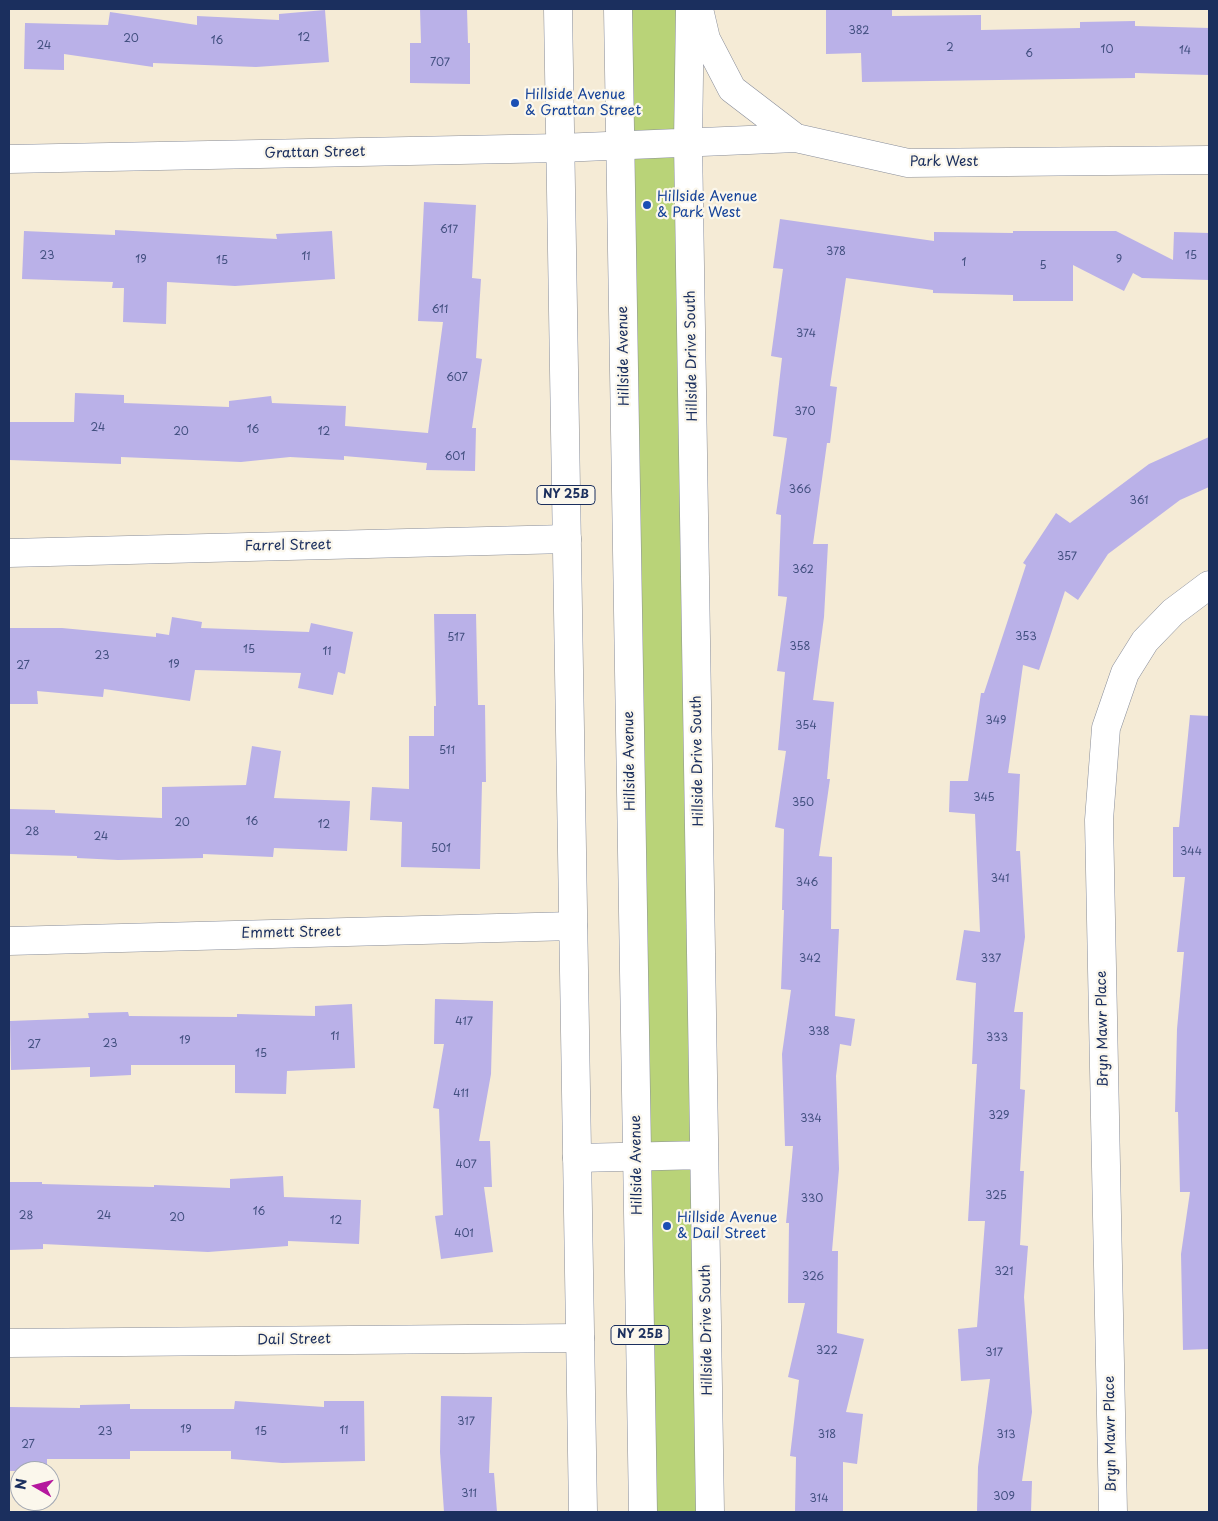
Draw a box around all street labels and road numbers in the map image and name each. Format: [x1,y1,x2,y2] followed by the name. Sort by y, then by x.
[264,144,366,162] street label: Grattan Street
[910,154,978,170] street label: Park West
[682,290,702,422] street label: Hillside Drive South
[615,306,633,406] street label: Hillside Avenue
[537,486,595,504] road number: NY 25B
[245,537,331,555] street label: Farrel Street
[688,695,708,827] street label: Hillside Drive South
[621,711,639,811] street label: Hillside Avenue
[241,924,341,942] street label: Emmett Street
[1094,971,1112,1087] street label: Bryn Mawr Place
[628,1115,646,1215] street label: Hillside Avenue
[697,1264,717,1396] street label: Hillside Drive South
[611,1326,669,1344] road number: NY 25B
[257,1331,331,1349] street label: Dail Street
[1102,1376,1120,1492] street label: Bryn Mawr Place

